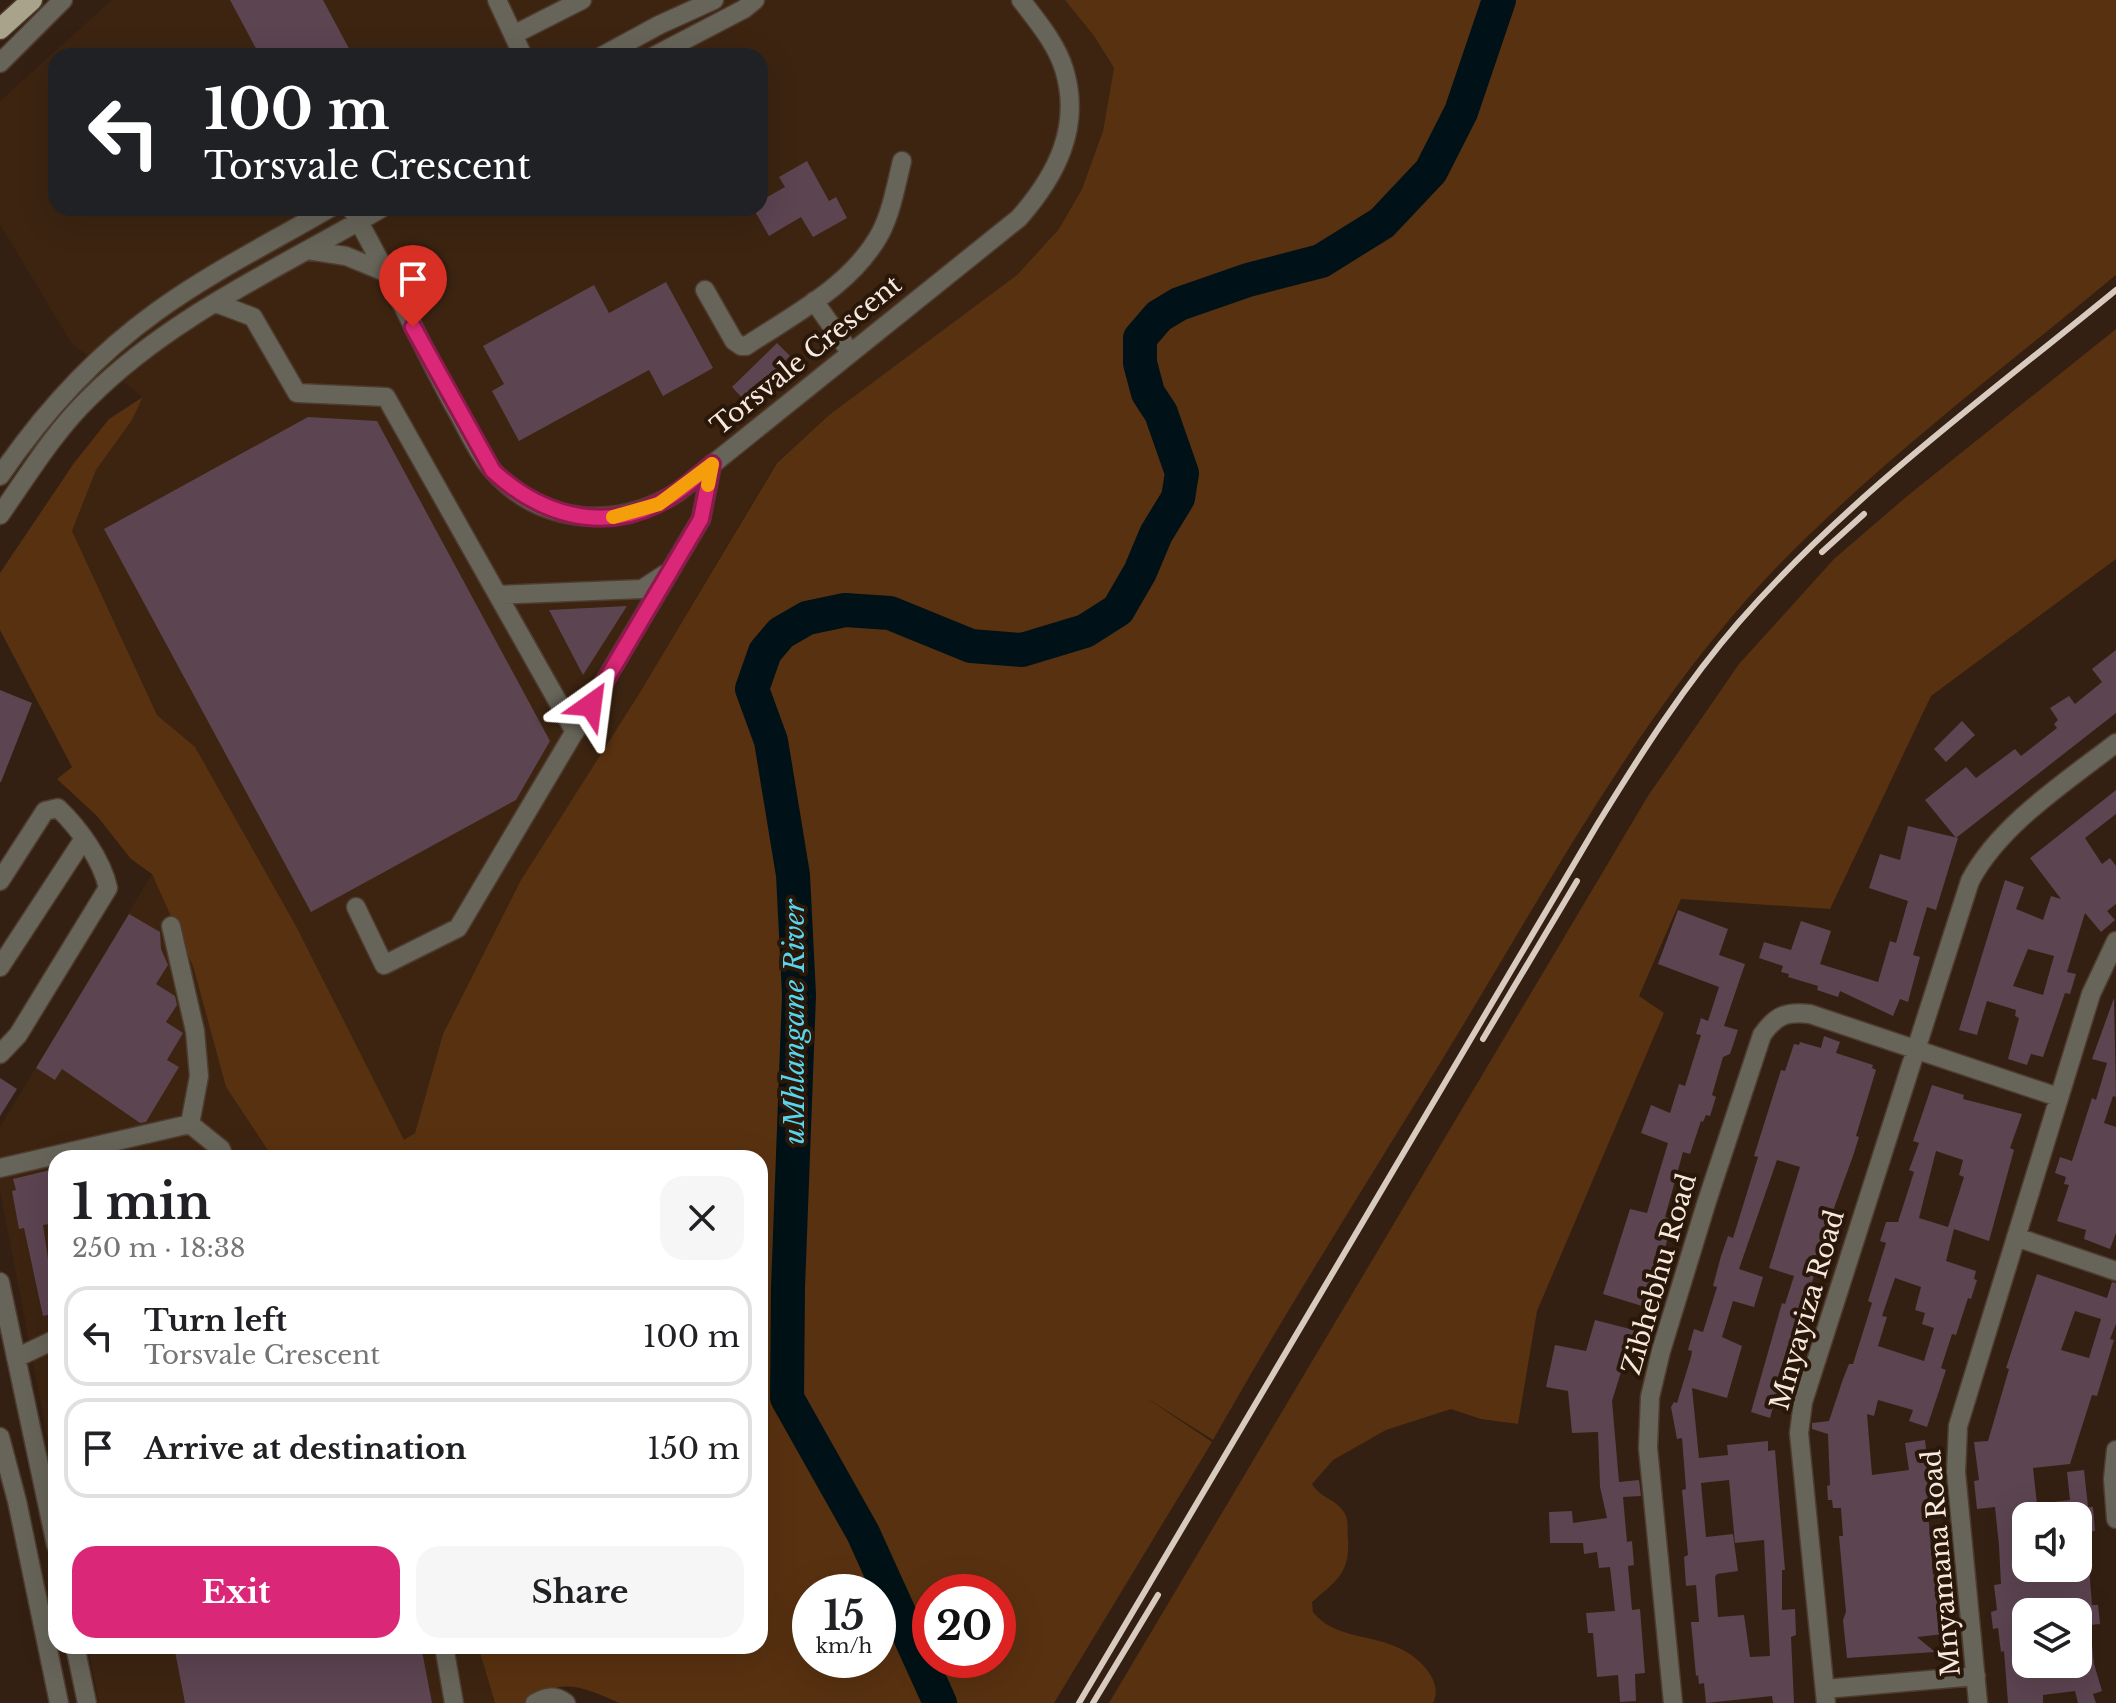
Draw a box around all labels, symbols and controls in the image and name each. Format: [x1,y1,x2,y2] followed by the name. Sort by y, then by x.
[204,75,390,144] text: 100 m
[72,80,176,184] icon: left
[204,144,531,189] text: Torsvale Crescent
[379,245,447,327] pin
[391,257,435,301] icon: arrive
[704,268,908,442] street label: Torsvale Crescent
[549,663,633,747] position arrow
[777,898,812,1144] water label: uMhlangane River
[1615,1170,1703,1378] street label: Zibhebhu Road
[72,1172,211,1232] text: 1 min
[660,1176,744,1260] button: close
[1763,1206,1851,1414] street label: Mnyayiza Road
[72,1232,246,1264] text: 250 m · 18:38
[144,1302,287,1339] text: Turn left
[76,1314,120,1358] icon: left
[643,1318,740,1355] text: 100 m
[144,1339,380,1371] text: Torsvale Crescent
[76,1426,120,1470] icon: arrive
[144,1430,467,1467] text: Arrive at destination
[647,1430,740,1467] text: 150 m
[1915,1448,1967,1678] street label: Mnyamana Road
[2012,1502,2092,1678] map controls
[2012,1502,2092,1582] button: sound
[72,1546,400,1638] button: Exit
[416,1546,744,1638] button: Share
[912,1574,1016,1678] speed limit sign: 20
[823,1591,865,1641] text: 15
[2012,1598,2092,1678] button: layers
[816,1634,872,1658] text: km/h

